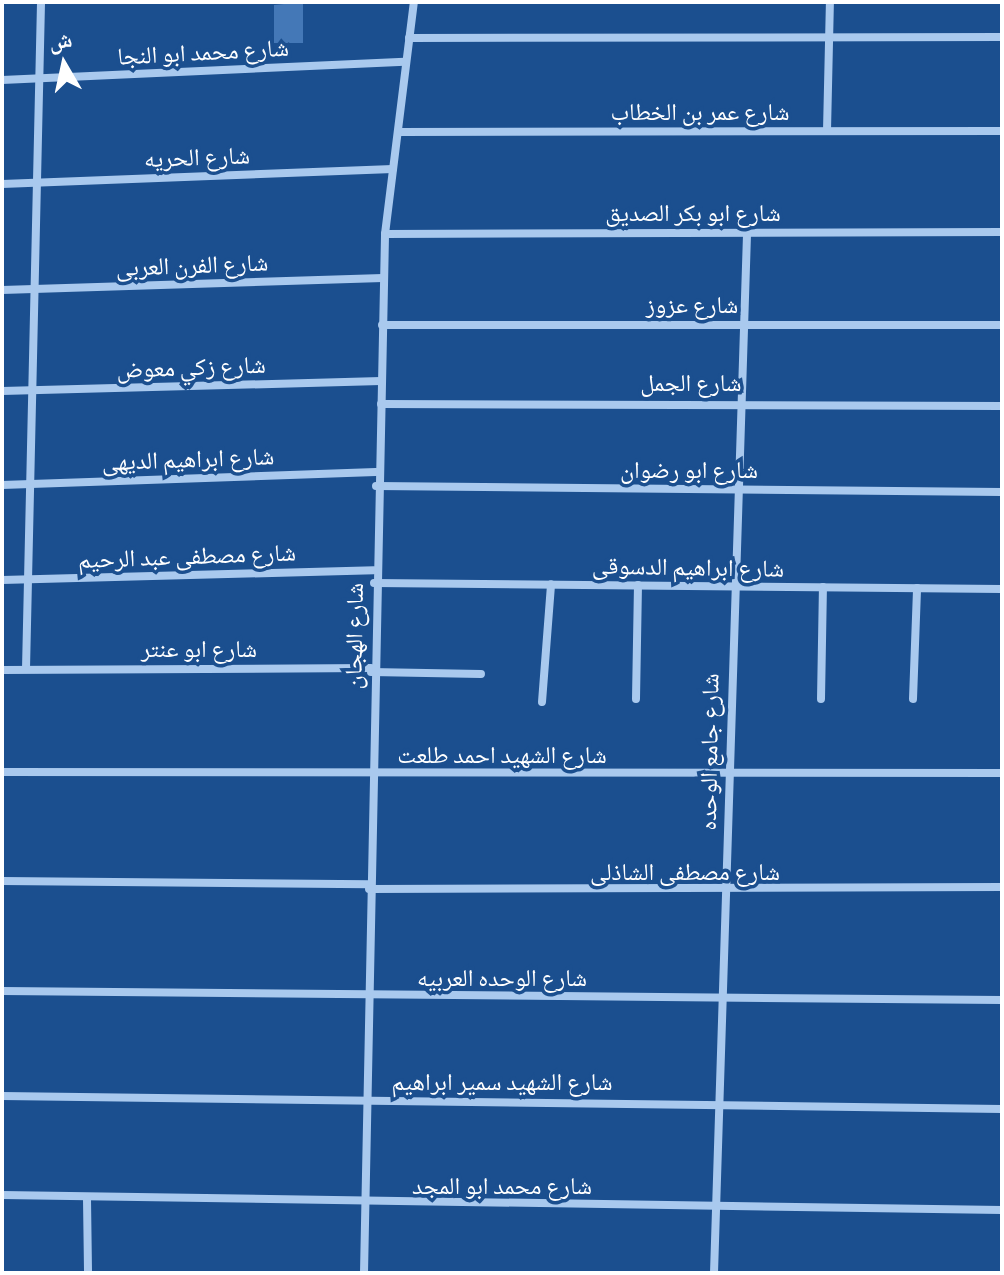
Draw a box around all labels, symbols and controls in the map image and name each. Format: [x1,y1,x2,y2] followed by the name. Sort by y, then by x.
[24,24,104,104] north arrow
[46,24,74,57] text: ش
[117,32,289,70] street label: شارع محمد ابو النجا
[611,97,789,125] street label: شارع عمر بن الخطاب
[144,140,250,172] street label: شارع الحريه
[605,198,781,226] street label: شارع ابو بكر الصديق
[115,247,269,281] street label: شارع الفرن العربى
[646,290,738,318] street label: شارع عزوز
[116,349,266,383] street label: شارع زكي معوض
[640,368,742,396] street label: شارع الجمل
[101,441,275,475] street label: شارع ابراهيم الديهى
[620,455,758,483] street label: شارع ابو رضوان
[78,537,296,573] street label: شارع مصطفى عبد الرحيم
[592,550,784,582] street label: شارع ابراهيم الدسوقى
[338,583,368,689] street label: شارع الهجان
[141,634,257,662] street label: شارع ابو عنتر
[692,673,724,831] street label: شارع جامع الوحده
[397,740,607,768] street label: شارع الشهيد احمد طلعت
[590,857,780,885] street label: شارع مصطفى الشاذلى
[417,963,587,991] street label: شارع الوحده العربيه
[391,1067,613,1095] street label: شارع الشهيد سمير ابراهيم
[412,1171,592,1199] street label: شارع محمد ابو المجد

